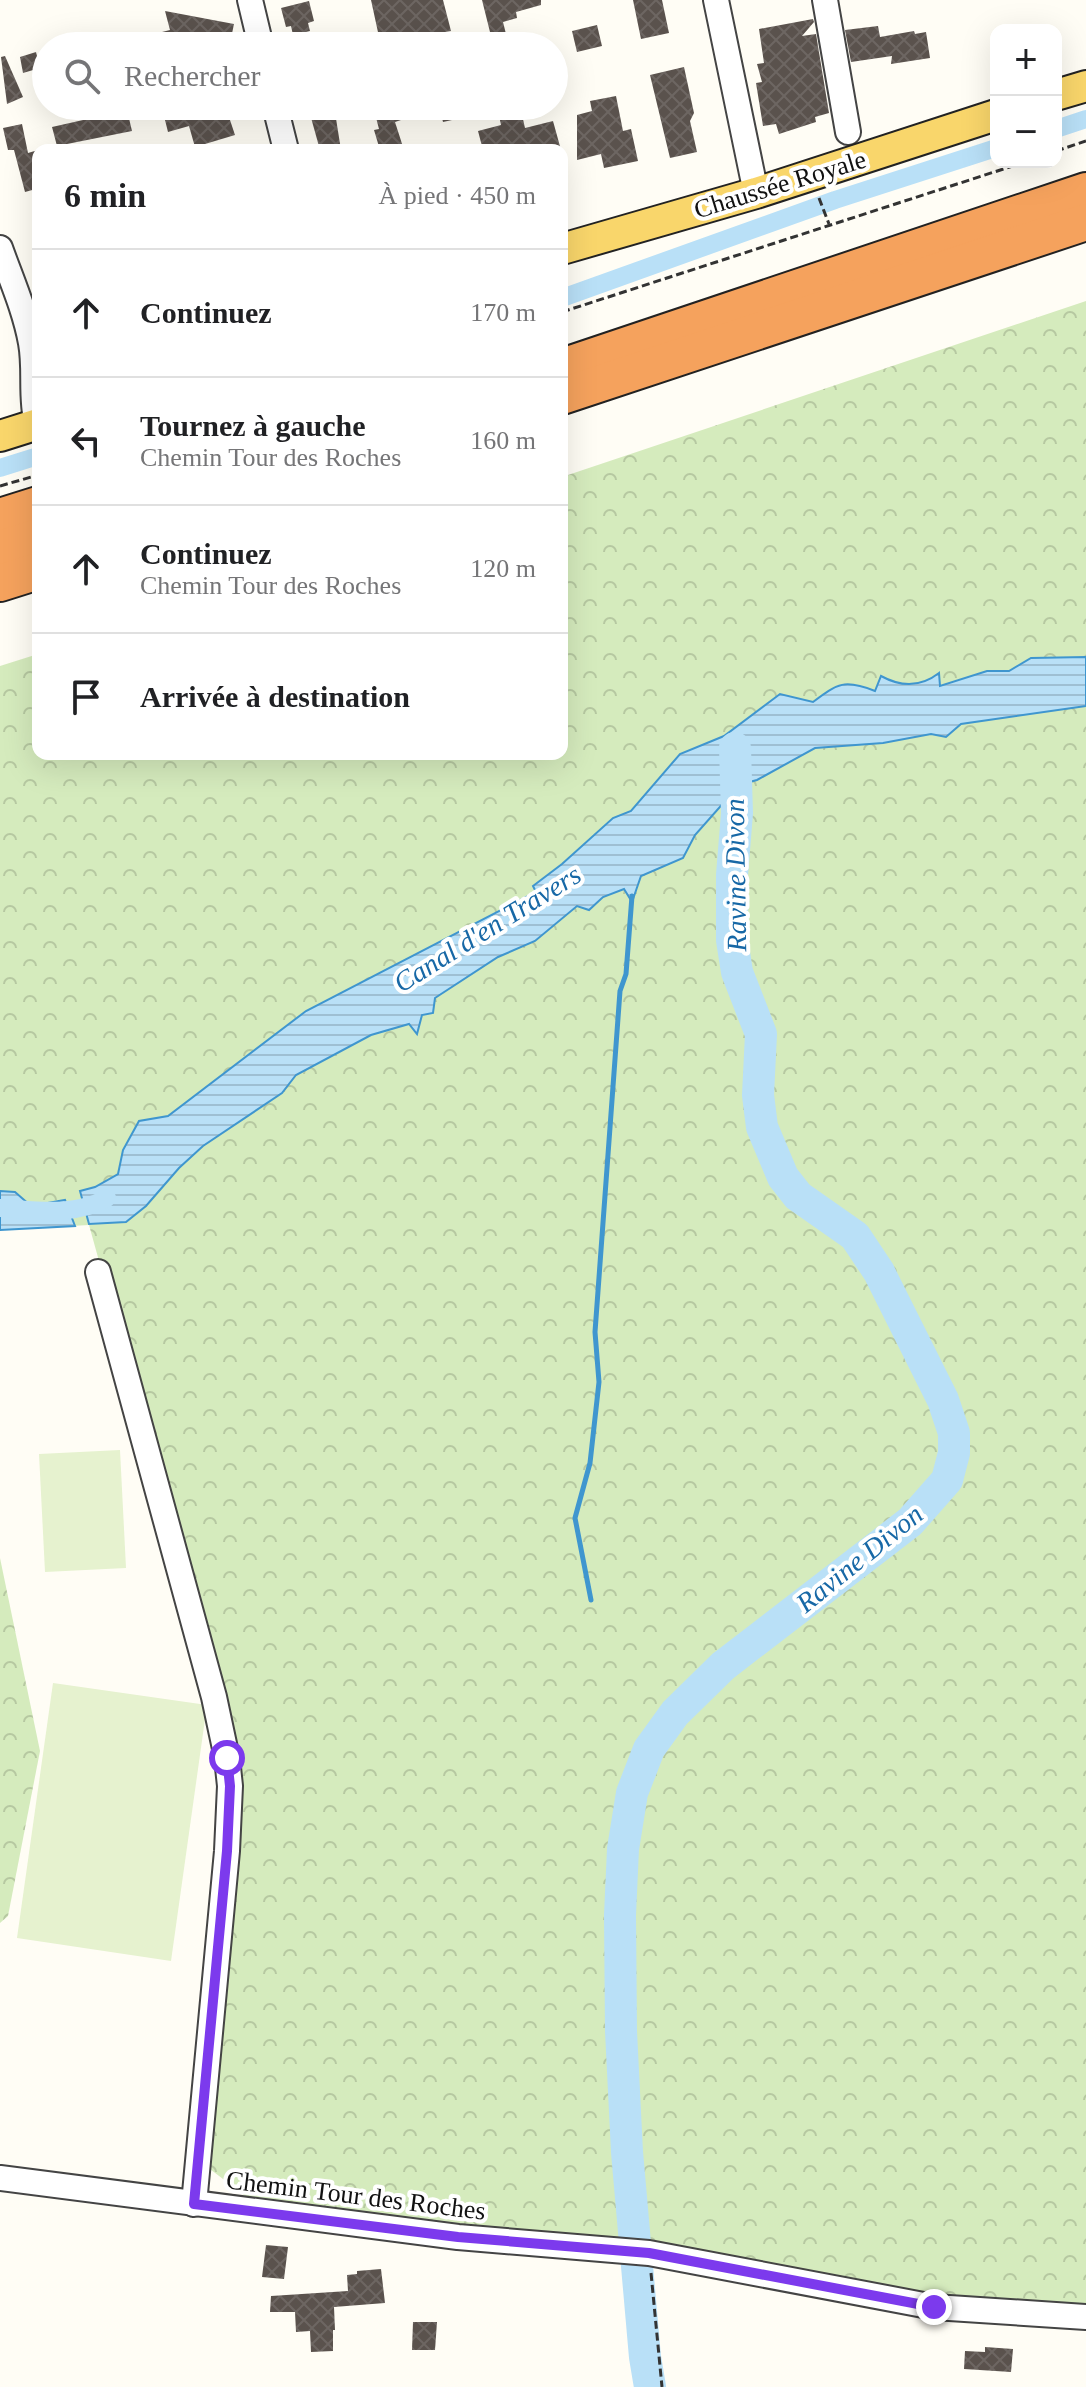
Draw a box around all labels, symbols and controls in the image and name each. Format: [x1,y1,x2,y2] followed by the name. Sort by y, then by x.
[990,24,1062,168] map controls
[990,24,1062,96] button: +
[32,32,568,120] search box
[60,54,104,98] icon: search
[124,59,261,92] text: Rechercher
[990,96,1062,168] button: −
[691,145,870,224] street label: Chaussée Royale
[64,177,146,214] text: 6 min
[379,181,536,210] text: À pied · 450 m
[64,291,108,335] icon: ahead
[140,296,272,329] text: Continuez
[470,298,536,327] text: 170 m
[140,409,366,442] text: Tournez à gauche
[64,419,108,463] icon: left
[470,426,536,455] text: 160 m
[140,443,401,472] text: Chemin Tour des Roches
[140,537,272,570] text: Continuez
[64,547,108,591] icon: ahead
[470,554,536,583] text: 120 m
[140,571,401,600] text: Chemin Tour des Roches
[64,675,108,719] icon: arrive
[140,680,410,713] text: Arrivée à destination
[719,798,752,953] water label: Ravine Divon
[388,858,586,998] water label: Canal d'en Travers
[789,1498,929,1619] water label: Ravine Divon
[209,1740,245,1776] route start
[224,2165,487,2226] street label: Chemin Tour des Roches
[916,2289,952,2325] route end

